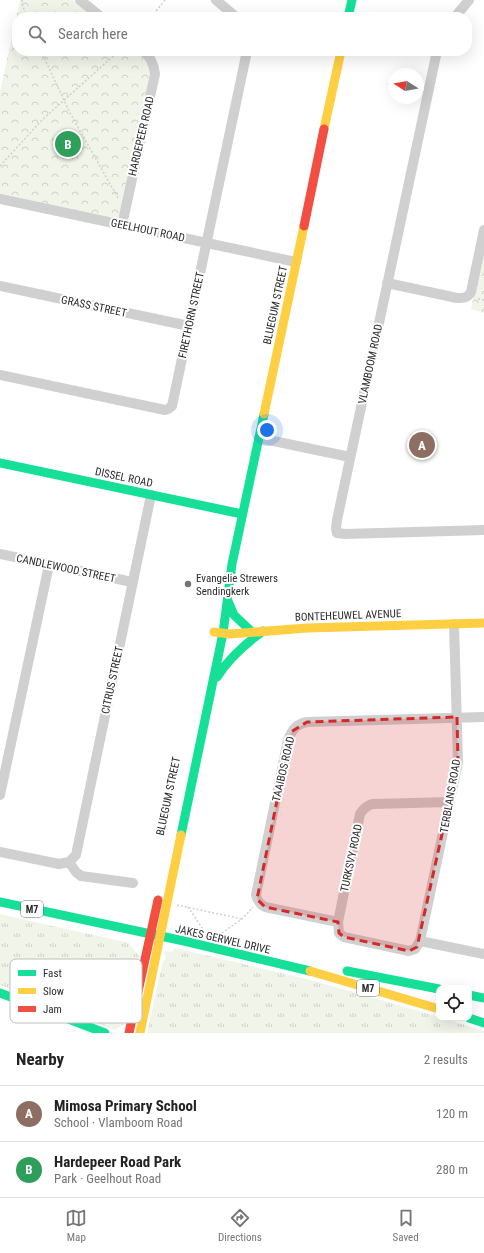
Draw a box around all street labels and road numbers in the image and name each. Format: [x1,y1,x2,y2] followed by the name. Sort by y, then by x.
[126,95,157,177] street label: HARDEPEER ROAD
[110,216,186,245] street label: GEELHOUT ROAD
[261,264,290,346] street label: BLUEGUM STREET
[176,271,207,359] street label: FIRETHORN STREET
[60,293,128,320] street label: GRASS STREET
[356,323,385,405] street label: VLAMBOOM ROAD
[94,465,154,490] street label: DISSEL ROAD
[15,552,117,585] street label: CANDLEWOOD STREET
[295,607,402,624] street label: BONTEHEUWEL AVENUE
[99,645,126,715] street label: CITRUS STREET
[270,735,297,803] street label: TAAIBOS ROAD
[154,755,183,837] street label: BLUEGUM STREET
[438,758,463,834] street label: TERBLANS ROAD
[338,823,365,893] street label: TURKSVY ROAD
[21,901,43,917] road number: M7
[174,922,272,957] street label: JAKES GERWEL DRIVE
[357,980,379,996] road number: M7

